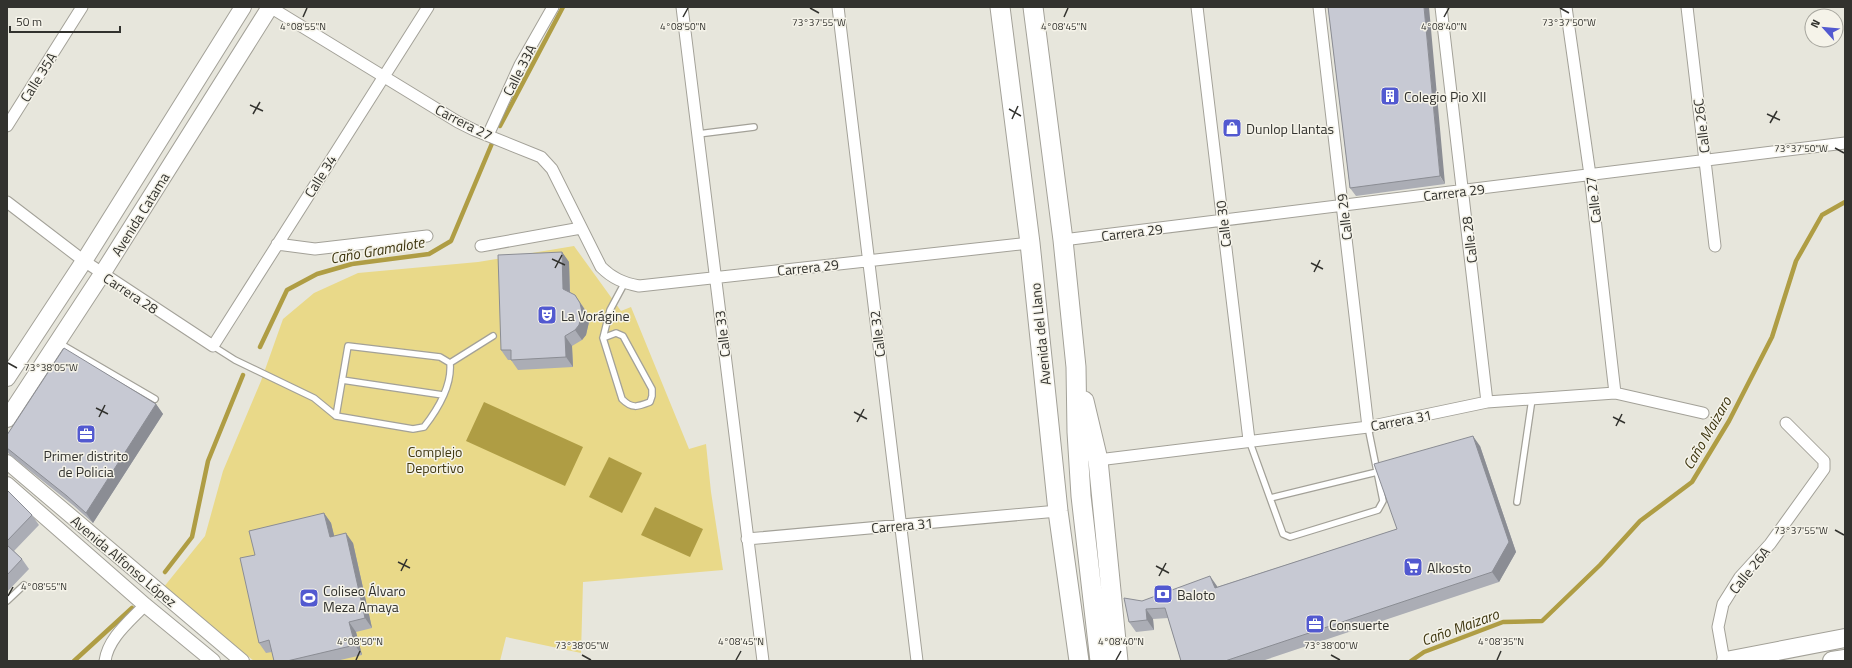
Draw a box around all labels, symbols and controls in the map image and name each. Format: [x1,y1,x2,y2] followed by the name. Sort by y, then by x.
[10,8,120,34] scale bar
[1804,8,1844,48] north arrow
[16,12,42,31] text: 50 m
[792,15,846,30] text: 73°37'55"W
[1542,15,1596,30] text: 73°37'50"W
[1806,16,1824,30] text: N
[280,19,326,34] text: 4°08'55"N
[660,19,706,34] text: 4°08'50"N
[1041,19,1087,34] text: 4°08'45"N
[1421,19,1467,34] text: 4°08'40"N
[497,40,541,99] street label: Calle 33A
[14,47,62,106] street label: Calle 35A
[1379,85,1401,107] building icon: Colegio Pio XII
[1404,86,1486,107] place label: Colegio Pio XII
[1687,97,1715,154] street label: Calle 26C
[432,99,496,145] street label: Carrera 27
[1221,117,1243,139] shop icon: Dunlop Llantas
[1246,118,1334,139] place label: Dunlop Llantas
[1774,141,1828,156] text: 73°37'50"W
[299,150,341,201] street label: Calle 34
[106,168,174,260] street label: Avenida Catama
[1580,175,1606,225] street label: Calle 27
[1422,178,1486,206] street label: Carrera 29
[1331,192,1357,242] street label: Calle 29
[1210,199,1236,249] street label: Calle 30
[1456,215,1482,265] street label: Calle 28
[1100,218,1164,246] street label: Carrera 29
[328,230,427,270] water label: Caño Gramalote
[776,253,840,281] street label: Carrera 29
[99,267,163,319] street label: Carrera 28
[1024,282,1056,386] street label: Avenida del Llano
[536,304,558,326] theatre icon: La Vorágine
[561,305,630,326] place label: La Vorágine
[709,309,735,359] street label: Calle 33
[864,309,890,359] street label: Calle 32
[24,360,78,375] text: 73°38'05"W
[1677,392,1737,474] water label: Caño Maizaro
[1369,404,1433,436] street label: Carrera 31
[75,423,97,445] office icon: Primer distrito de Policia
[406,441,464,478] park label: Complejo Deportivo
[43,445,129,482] place label: Primer distrito de Policia
[66,510,182,612] street label: Avenida Alfonso López
[870,512,934,538] street label: Carrera 31
[1774,523,1828,538] text: 73°37'55"W
[1723,541,1775,598] street label: Calle 26A
[1402,556,1424,578] supermarket icon: Alkosto
[1427,557,1471,578] place label: Alkosto
[21,579,67,594] text: 4°08'55"N
[323,580,406,617] place label: Coliseo Álvaro Meza Amaya
[1152,583,1174,605] bank icon: Baloto
[1177,584,1216,605] place label: Baloto
[298,587,320,609] sports icon: Coliseo Álvaro Meza Amaya
[1418,602,1503,652] water label: Caño Maizaro
[1304,613,1326,635] office icon: Consuerte
[1329,614,1389,635] place label: Consuerte
[337,634,383,649] text: 4°08'50"N
[718,634,764,649] text: 4°08'45"N
[1098,634,1144,649] text: 4°08'40"N
[1478,634,1524,649] text: 4°08'35"N
[555,638,609,653] text: 73°38'05"W
[1304,638,1358,653] text: 73°38'00"W

